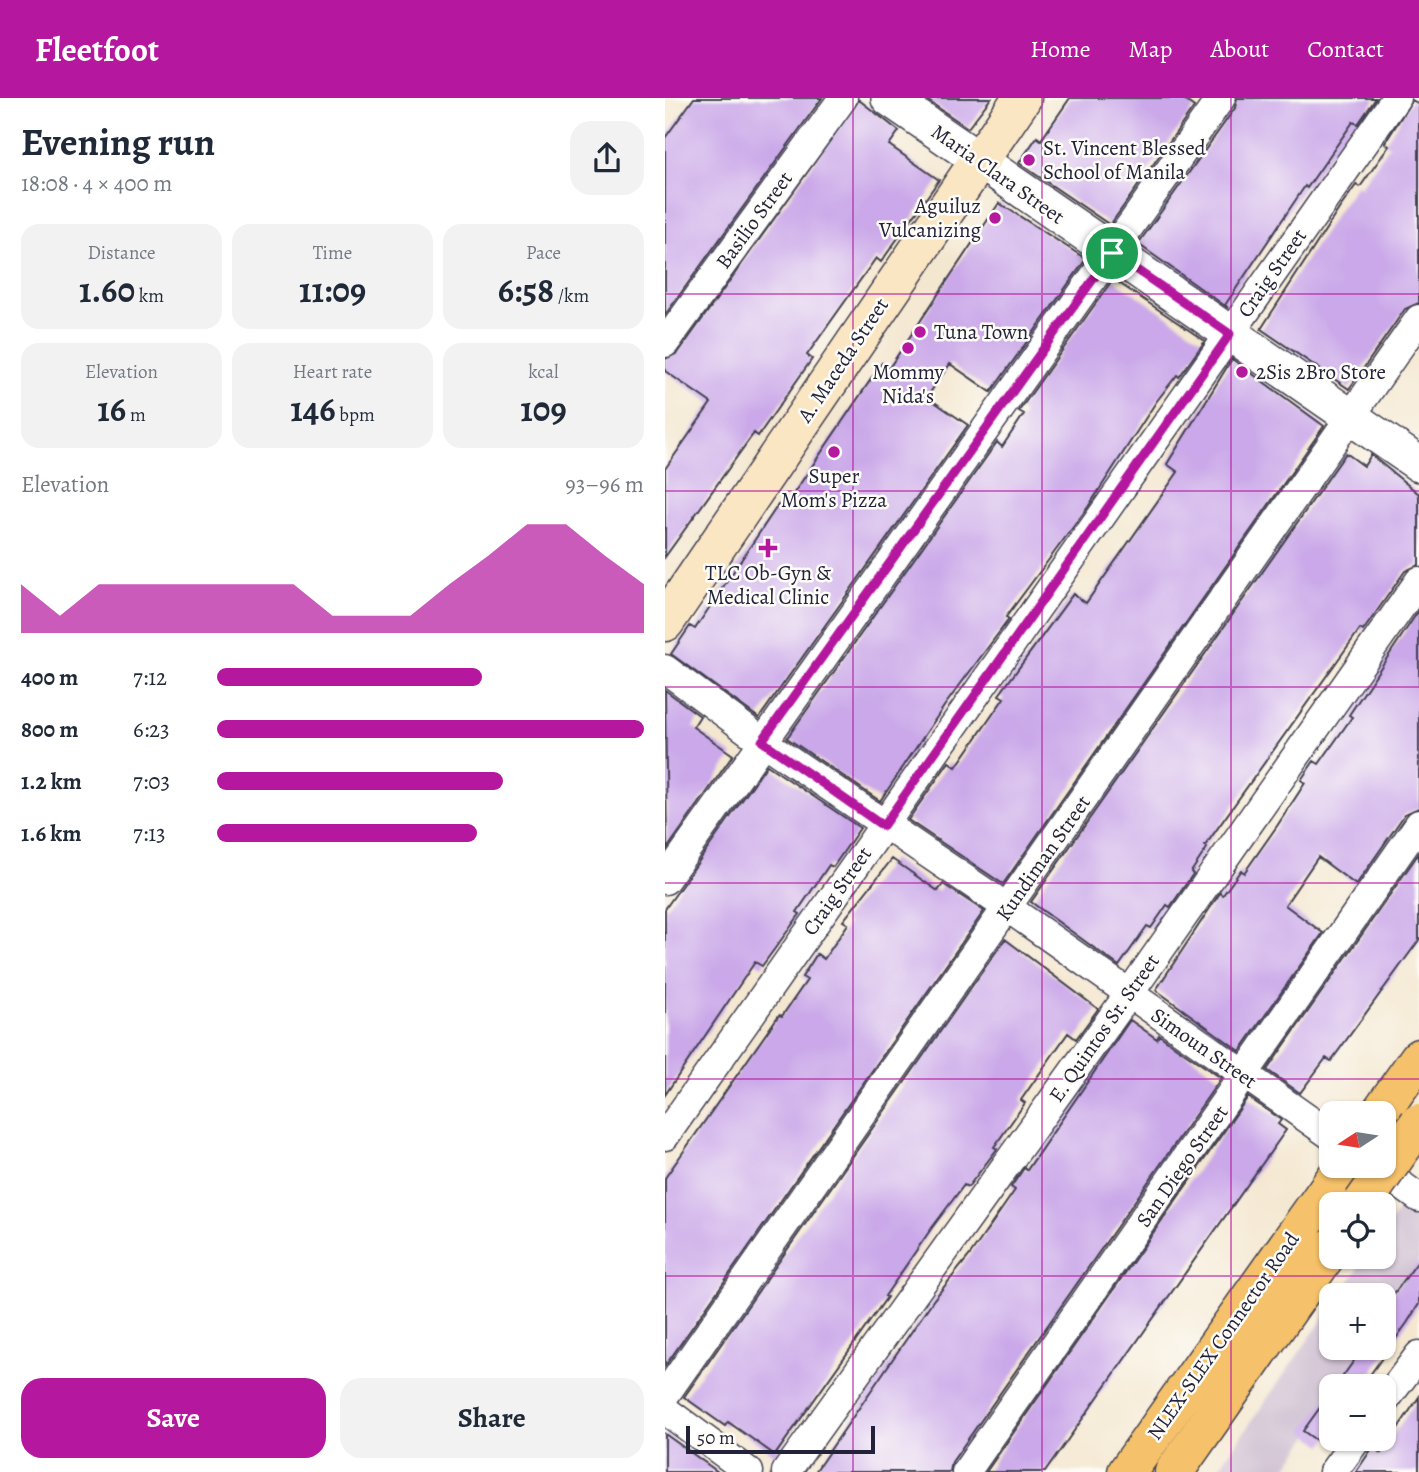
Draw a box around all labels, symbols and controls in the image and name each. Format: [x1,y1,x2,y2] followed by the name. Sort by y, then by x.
[35,27,159,72] text: Fleetfoot
[1030,33,1091,65] text: Home
[1129,33,1173,65] text: Map
[1211,33,1269,65] text: About
[1307,33,1384,65] text: Contact
[21,116,215,168] text: Evening run
[926,118,1070,230] street label: Maria Clara Street
[570,121,644,195] button: share
[1043,134,1207,186] place label: St. Vincent Blessed School of Manila
[1021,152,1037,168] marker: St. Vincent Blessed School of Manila
[709,166,799,274] street label: Basilio Street
[21,168,172,199] text: 18:08 · 4 × 400 m
[878,192,981,244] place label: Aguiluz Vulcanizing
[987,210,1003,226] marker: Aguiluz Vulcanizing
[1082,223,1142,283] pin
[1231,223,1313,323] street label: Craig Street
[1093,234,1131,272] icon: arrive
[87,240,156,266] text: Distance
[313,240,352,266] text: Time
[526,240,561,266] text: Pace
[79,266,135,314] text: 1.60
[299,266,366,314] text: 11:09
[498,266,554,314] text: 6:58
[135,283,164,309] text: km
[554,283,589,309] text: /km
[790,292,895,429] street label: A. Maceda Street
[934,318,1028,346] place label: Tuna Town
[912,324,928,340] marker: Tuna Town
[900,340,916,356] marker: Mommy Nida's
[872,358,944,410] place label: Mommy Nida's
[1256,358,1386,386] place label: 2Sis 2Bro Store
[85,359,158,385] text: Elevation
[293,359,372,385] text: Heart rate
[528,359,559,385] text: kcal
[1234,364,1250,380] marker: 2Sis 2Bro Store
[97,385,126,433] text: 16
[290,385,336,433] text: 146
[520,385,567,433] text: 109
[126,402,146,428] text: m
[336,402,375,428] text: bpm
[826,444,842,460] marker: Super Mom's Pizza
[781,462,887,514] place label: Super Mom's Pizza
[21,469,109,500] text: Elevation
[565,469,644,500] text: 93–96 m
[758,538,778,558] marker: TLC Ob-Gyn & Medical Clinic
[705,559,831,611] place label: TLC Ob-Gyn & Medical Clinic
[21,662,78,693] text: 400 m
[133,662,167,693] text: 7:12
[21,714,78,745] text: 800 m
[133,714,170,745] text: 6:23
[21,766,82,797] text: 1.2 km
[133,766,170,797] text: 7:03
[989,790,1097,926] street label: Kundiman Street
[21,818,81,849] text: 1.6 km
[133,818,166,849] text: 7:13
[796,841,878,941] street label: Craig Street
[1042,948,1166,1108] street label: E. Quintos Sr. Street
[1145,1001,1263,1095] street label: Simoun Street
[1130,1099,1234,1233] street label: San Diego Street
[1319,1101,1397,1178] north arrow
[1319,1101,1396,1451] map controls
[1319,1192,1396,1269] button: locate
[1140,1226,1306,1446] street label: NLEX-SLEX Connector Road
[1319,1283,1396,1360] button: +
[1319,1374,1396,1451] button: −
[21,1378,326,1458] button: Save
[340,1378,644,1458] button: Share
[686,1423,875,1455] scale bar
[697,1425,735,1451] text: 50 m

